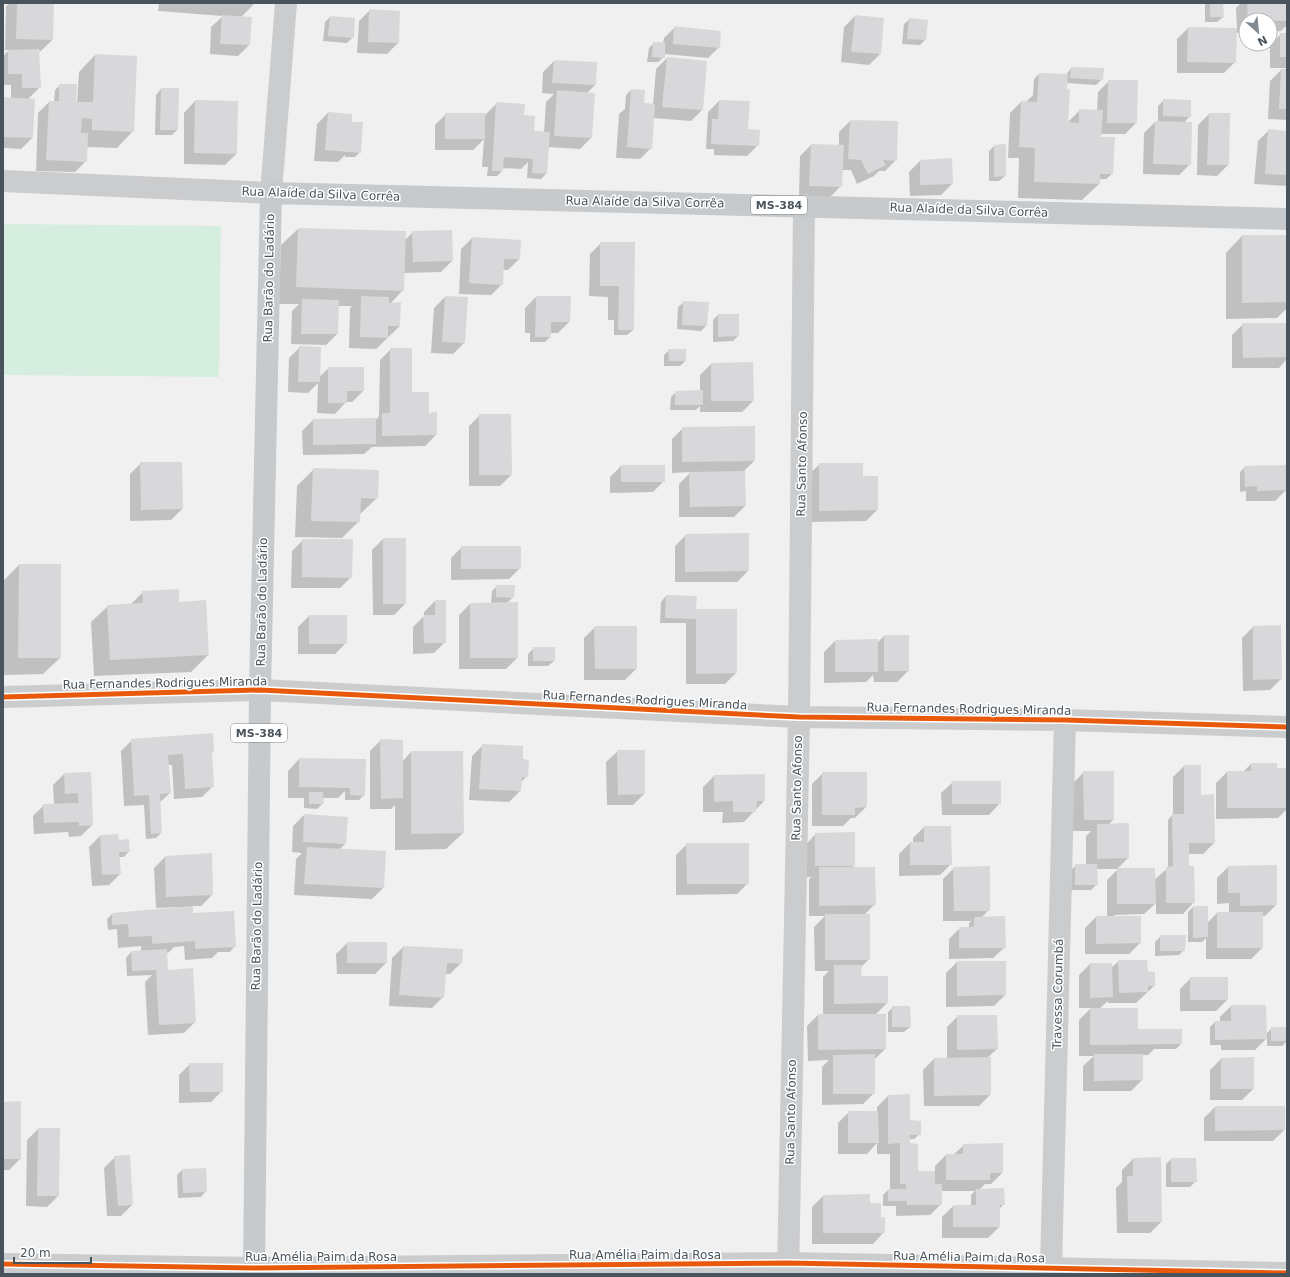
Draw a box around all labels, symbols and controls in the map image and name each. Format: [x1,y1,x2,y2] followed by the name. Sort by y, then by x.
[1238,12,1278,52] north arrow
[1255,33,1269,48] text: N
[241,184,401,204] street label: Rua Alaíde da Silva Corrêa
[565,194,725,210] street label: Rua Alaíde da Silva Corrêa
[751,196,807,214] road number: MS-384
[889,200,1049,220] street label: Rua Alaíde da Silva Corrêa
[261,213,277,343] street label: Rua Barão do Ladário
[794,411,810,517] street label: Rua Santo Afonso
[254,537,270,667] street label: Rua Barão do Ladário
[62,674,268,692] street label: Rua Fernandes Rodrigues Miranda
[542,688,748,712] street label: Rua Fernandes Rodrigues Miranda
[866,700,1072,718] street label: Rua Fernandes Rodrigues Miranda
[231,724,287,742] road number: MS-384
[789,735,805,841] street label: Rua Santo Afonso
[249,861,265,991] street label: Rua Barão do Ladário
[1050,938,1066,1051] street label: Travessa Corumbá
[783,1059,799,1165] street label: Rua Santo Afonso
[14,1239,91,1265] scale bar
[20,1246,51,1260] text: 20 m
[569,1248,721,1262] street label: Rua Amélia Paim da Rosa
[893,1249,1045,1265] street label: Rua Amélia Paim da Rosa
[245,1250,397,1264] street label: Rua Amélia Paim da Rosa

